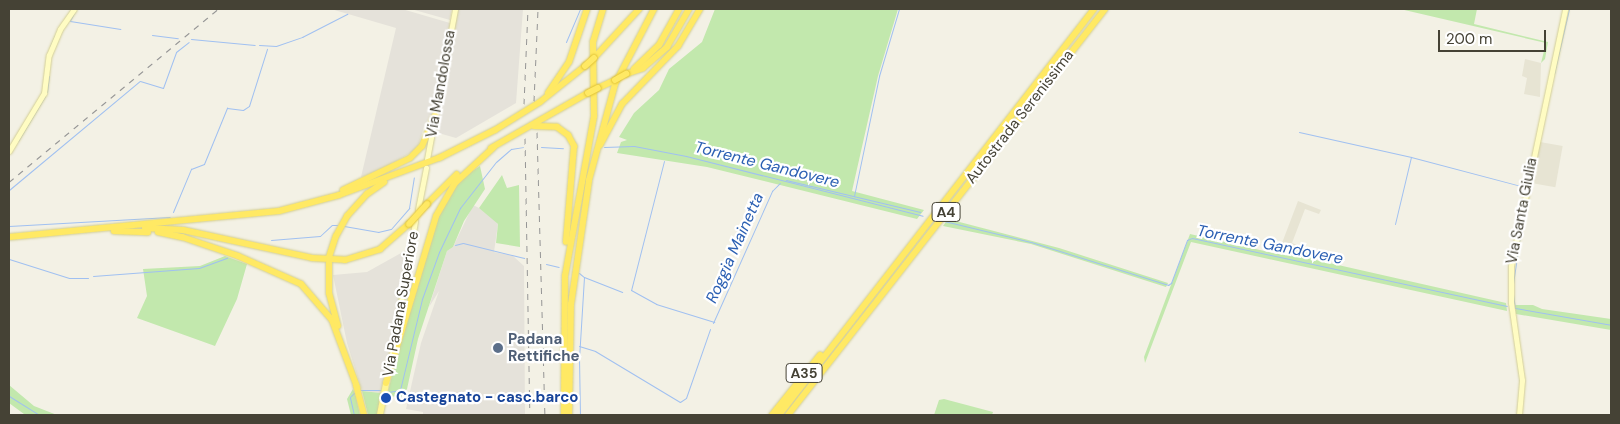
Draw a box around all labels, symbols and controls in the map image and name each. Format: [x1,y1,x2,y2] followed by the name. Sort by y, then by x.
[1440,20,1548,52] scale bar
[423,29,459,139] street label: Via Mandolossa
[1446,29,1492,49] text: 200 m
[962,47,1078,187] street label: Autostrada Serenissima
[693,138,841,192] water label: Torrente Gandovere
[1503,156,1541,266] street label: Via Santa Giulia
[702,190,768,306] water label: Roggia Mainetta
[931,200,961,223] road number: A4
[1195,221,1345,269] water label: Torrente Gandovere
[379,230,423,378] street label: Via Padana Superiore
[508,330,580,365] place label: Padana Rettifiche
[492,342,504,354] marker: Padana Rettifiche
[785,362,823,384] road number: A35
[396,389,578,407] place label: Castegnato - casc.barco
[380,392,392,404] marker: Castegnato - casc.barco

